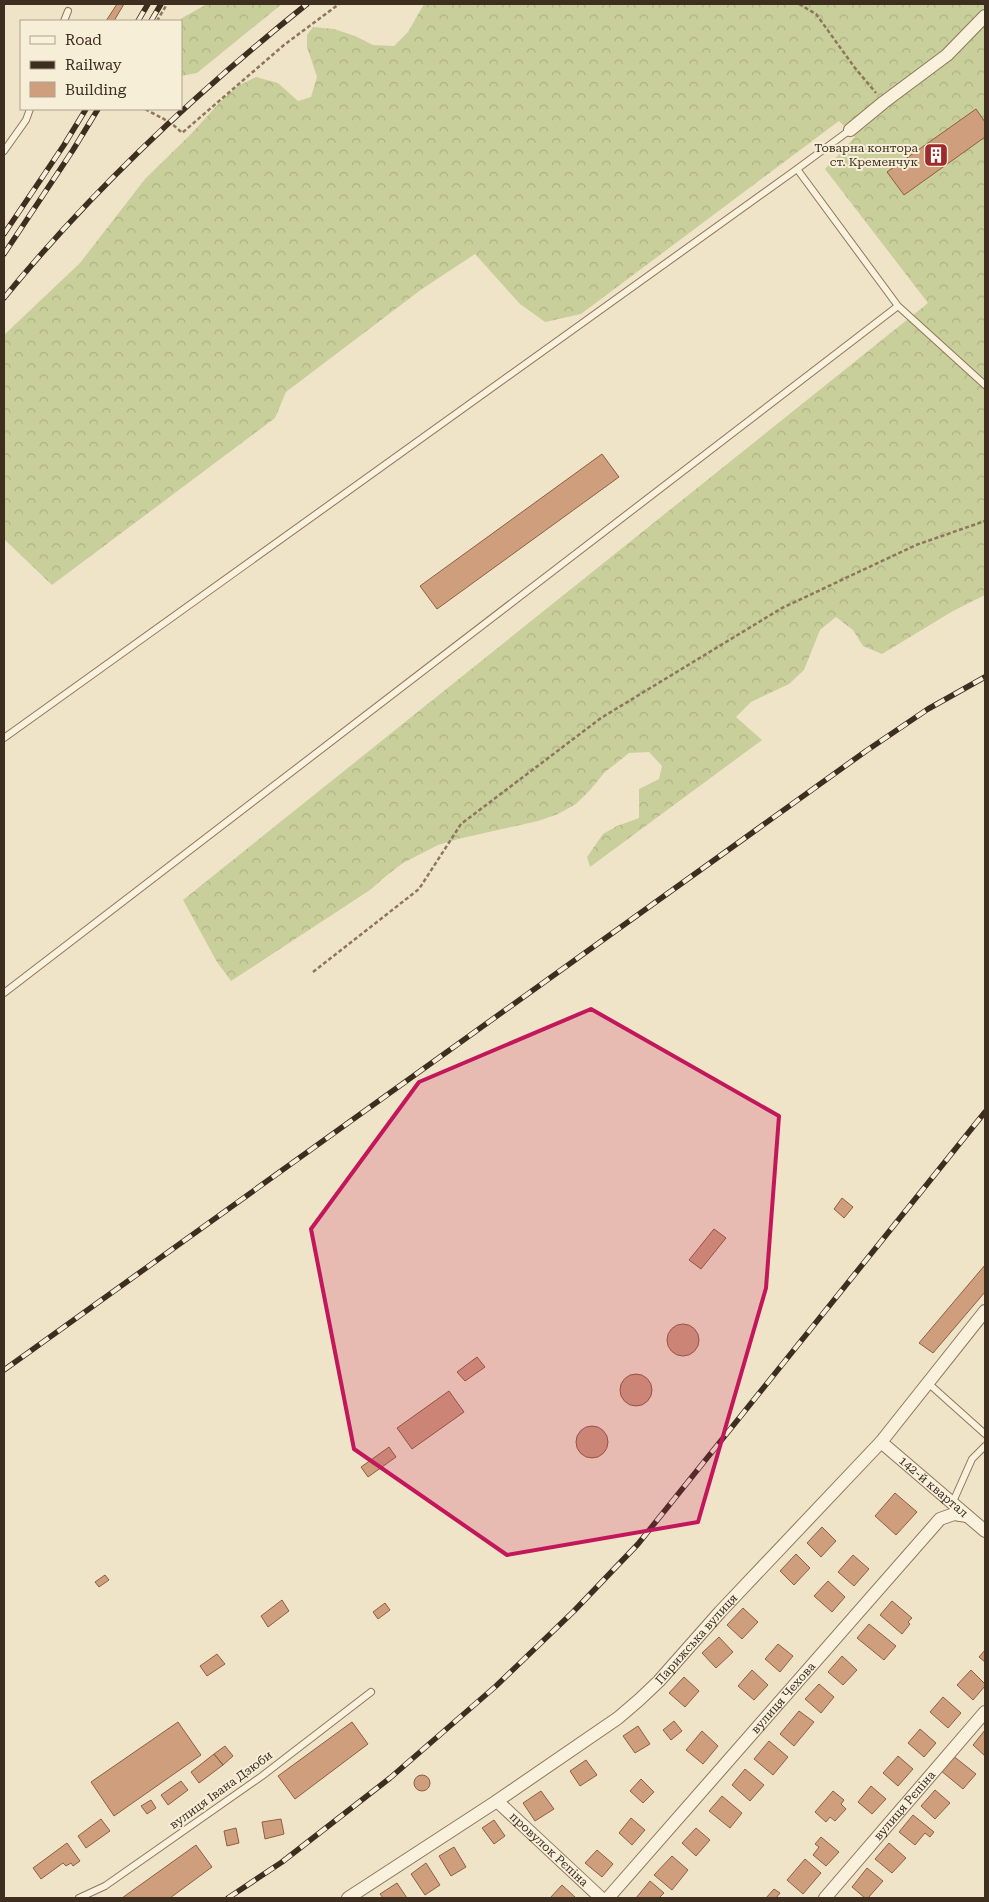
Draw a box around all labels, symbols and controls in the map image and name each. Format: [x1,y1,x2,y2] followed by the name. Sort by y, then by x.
[20,20,182,110] legend
[65,31,102,49] text: Road
[65,56,122,74] text: Railway
[65,81,127,99] text: Building
[814,141,918,169] place label: Товарна контора ст. Кременчук
[923,142,949,168] building icon: Товарна контора ст. Кременчук
[896,1454,971,1520] street label: 142-й квартал
[652,1591,741,1687] street label: Парижська вулиця
[748,1659,819,1736] street label: вулиця Чехова
[167,1748,275,1832] street label: вулиця Івана Дзюби
[871,1768,939,1843] street label: вулиця Рєпіна
[507,1809,591,1890] street label: провулок Рєпіна

